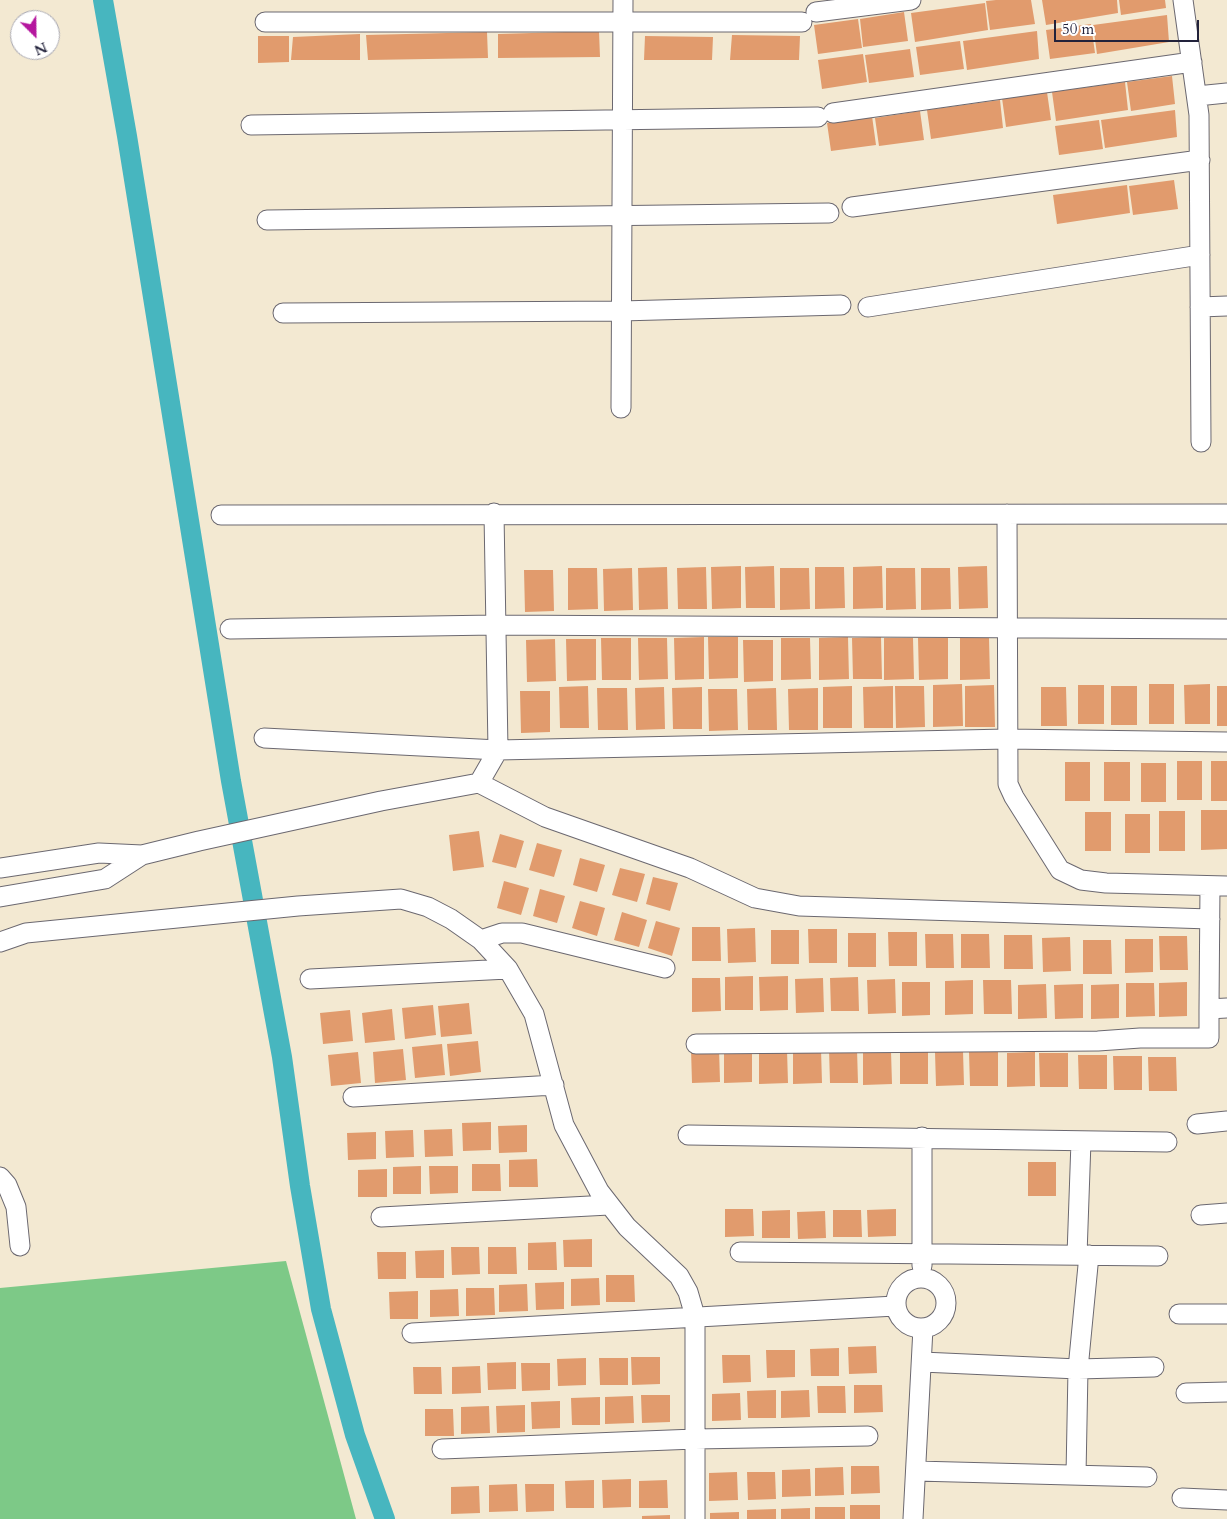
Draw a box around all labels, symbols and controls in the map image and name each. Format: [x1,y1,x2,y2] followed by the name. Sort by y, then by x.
[10,10,60,60] north arrow
[1057,10,1202,42] scale bar
[1062,19,1094,39] text: 50 m
[31,37,50,59] text: N

